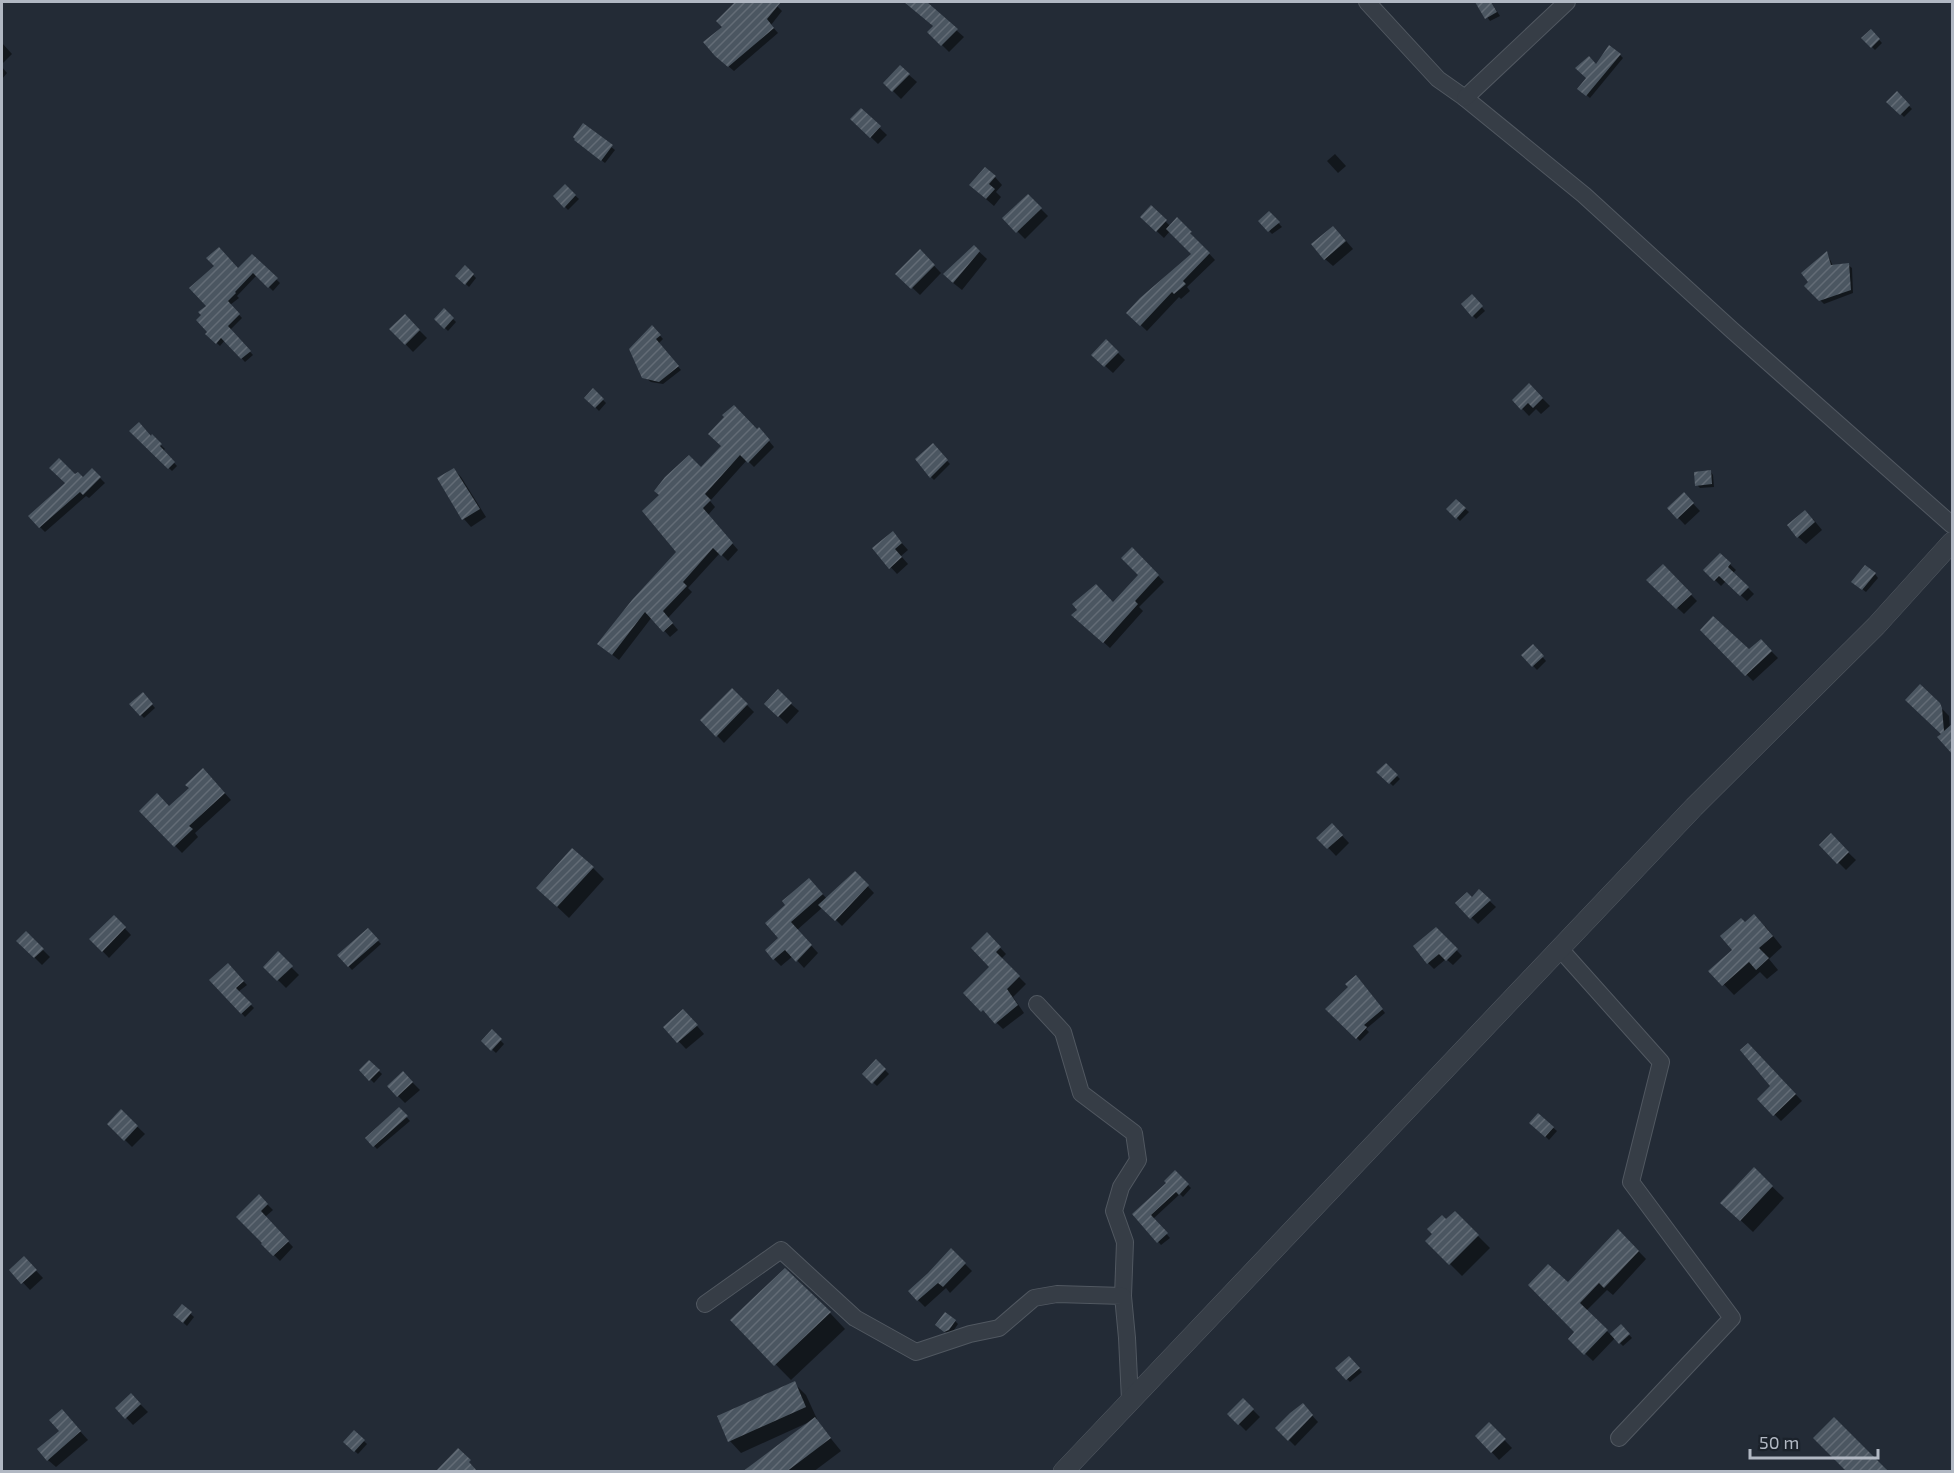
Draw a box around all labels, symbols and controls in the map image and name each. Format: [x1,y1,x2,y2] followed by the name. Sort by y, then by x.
[1750,1422,1878,1460] scale bar
[1759,1431,1799,1453] text: 50 m

